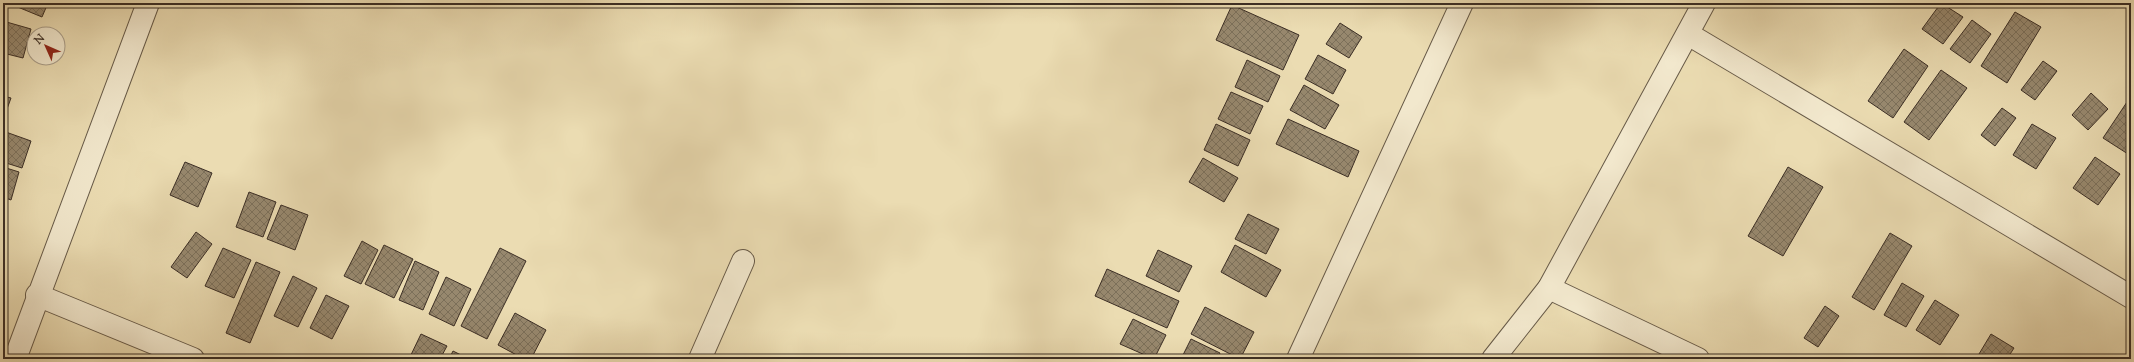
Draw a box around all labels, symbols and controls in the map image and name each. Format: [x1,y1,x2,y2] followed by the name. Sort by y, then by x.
[26,26,66,66] north arrow
[30,31,49,49] text: N

